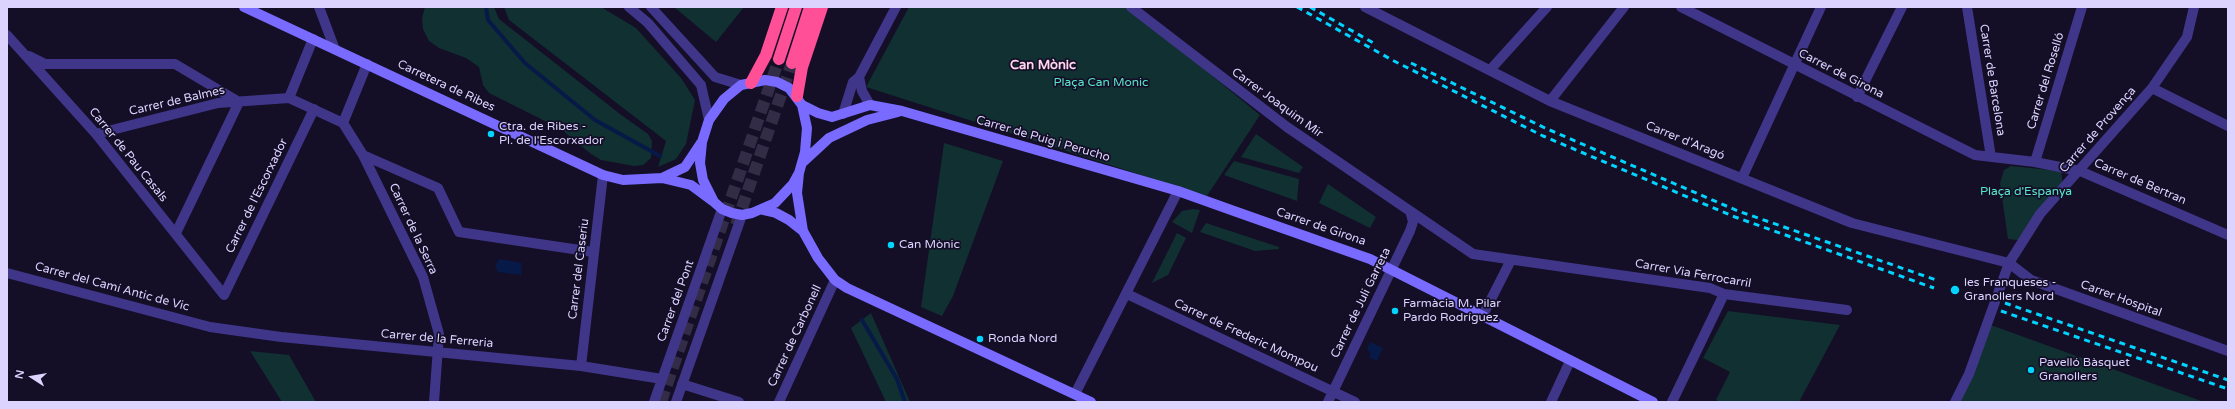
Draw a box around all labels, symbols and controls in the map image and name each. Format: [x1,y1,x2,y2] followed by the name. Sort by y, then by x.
[1976,23,2008,137] street label: Carrer de Barcelona
[2024,31,2068,131] street label: Carrer del Roselló
[1796,46,1886,102] street label: Carrer de Girona
[395,57,497,115] street label: Carretera de Ribes
[1010,58,1076,74] district label: Can Mònic
[1229,65,1325,141] street label: Carrer Joaquim Mir
[1054,76,1148,90] park label: Plaça Can Monic
[128,83,226,119] street label: Carrer de Balmes
[2057,84,2139,176] street label: Carrer de Provença
[85,105,171,205] street label: Carrer de Pau Casals
[974,113,1112,165] street label: Carrer de Puig i Perucho
[1643,119,1727,163] street label: Carrer d'Aragó
[499,120,604,148] place label: Ctra. de Ribes - Pl. de l'Escorxador
[486,129,496,139] marker: Ctra. de Ribes - Pl. de l'Escorxador
[223,136,291,256] street label: Carrer de l'Escorxador
[2092,156,2188,208] street label: Carrer de Bertran
[386,181,440,277] street label: Carrer de la Serra
[1980,185,2072,199] park label: Plaça d'Espanya
[1274,205,1368,249] street label: Carrer de Girona
[566,218,592,320] street label: Carrer del Caseriu
[899,238,960,252] place label: Can Mònic
[886,240,896,250] marker: Can Mònic
[1328,245,1394,361] street label: Carrer de Juli Garreta
[1634,257,1752,291] street label: Carrer Via Ferrocarril
[655,258,697,344] street label: Carrer del Pont
[33,259,191,315] street label: Carrer del Camí Antic de Vic
[1964,276,2056,304] place label: les Franqueses - Granollers Nord
[2078,278,2164,320] street label: Carrer Hospital
[765,283,825,389] street label: Carrer de Carbonell
[1949,284,1961,296] marker: les Franqueses - Granollers Nord
[1172,296,1320,376] street label: Carrer de Frederic Mompou
[1403,297,1501,325] place label: Farmàcia M. Pilar Pardo Rodríguez
[1390,306,1400,316] marker: Farmàcia M. Pilar Pardo Rodríguez
[380,327,494,351] street label: Carrer de la Ferreria
[988,332,1057,346] place label: Ronda Nord
[975,334,985,344] marker: Ronda Nord
[2039,356,2130,384] place label: Pavelló Bàsquet Granollers
[12,357,52,397] north arrow
[2026,365,2036,375] marker: Pavelló Bàsquet Granollers
[12,369,27,380] text: N

